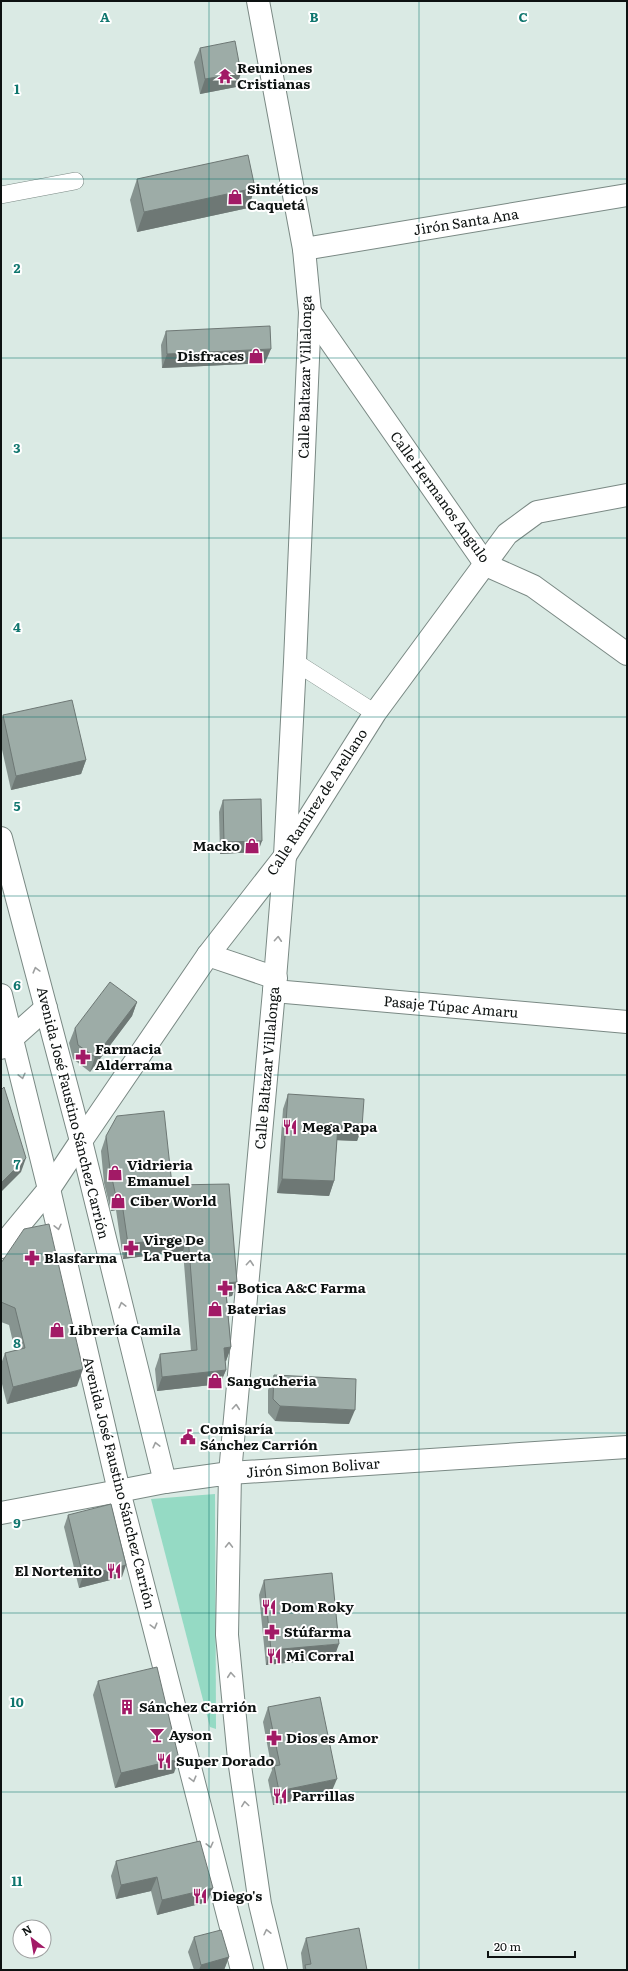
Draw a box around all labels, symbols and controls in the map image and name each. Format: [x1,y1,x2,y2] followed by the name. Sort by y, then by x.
[100,7,110,26] text: A
[310,7,319,26] text: B
[518,7,528,26] text: C
[237,57,312,93] place label: Reuniones Cristianas
[216,67,234,85] temple icon: Reuniones Cristianas
[14,79,20,98] text: 1
[247,178,318,214] place label: Sintéticos Caquetá
[226,188,244,206] shop icon: Sintéticos Caquetá
[412,203,520,239] street label: Jirón Santa Ana
[14,258,21,277] text: 2
[293,295,315,459] street label: Calle Baltazar Villalonga
[177,345,244,365] place label: Disfraces
[247,347,265,365] shop icon: Disfraces
[386,427,495,566] street label: Calle Hermanos Angulo
[13,438,21,457] text: 3
[13,617,21,636] text: 4
[261,724,371,879] street label: Calle Ramírez de Arellano
[13,796,21,815] text: 5
[193,835,240,855] place label: Macko
[243,837,261,855] shop icon: Macko
[274,936,283,942] one-way arrow
[32,967,40,973] one-way arrow
[13,975,21,994] text: 6
[33,985,115,1241] street label: Avenida José Faustino Sánchez Carrión
[249,985,283,1150] street label: Calle Baltazar Villalonga
[383,990,519,1022] street label: Pasaje Túpac Amaru
[95,1038,173,1074] place label: Farmacia Alderrama
[74,1048,92,1066] pharmacy icon: Farmacia Alderrama
[17,1072,25,1079] one-way arrow
[302,1116,378,1136] place label: Mega Papa
[281,1118,299,1136] restaurant icon: Mega Papa
[13,1154,21,1173] text: 7
[127,1154,194,1190] place label: Vidrieria Emanuel
[106,1164,124,1182] shop icon: Vidrieria Emanuel
[130,1190,217,1210] place label: Ciber World
[109,1192,127,1210] shop icon: Ciber World
[53,1224,61,1230] one-way arrow
[143,1229,212,1265] place label: Virge De La Puerta
[122,1239,140,1257] pharmacy icon: Virge De La Puerta
[44,1247,118,1267] place label: Blasfarma
[23,1249,41,1267] pharmacy icon: Blasfarma
[245,1260,254,1266] one-way arrow
[237,1277,367,1297] place label: Botica A&C Farma
[216,1279,234,1297] pharmacy icon: Botica A&C Farma
[227,1298,286,1318] place label: Baterias
[206,1300,224,1318] shop icon: Baterias
[118,1301,126,1308] one-way arrow
[69,1319,182,1339] place label: Librería Camila
[48,1321,66,1339] shop icon: Librería Camila
[13,1333,21,1352] text: 8
[79,1355,161,1611] street label: Avenida José Faustino Sánchez Carrión
[227,1370,318,1390] place label: Sangucheria
[206,1372,224,1390] shop icon: Sangucheria
[232,1404,241,1410] one-way arrow
[200,1418,318,1454] place label: Comisaría Sánchez Carrión
[179,1428,197,1446] public building icon: Comisaría Sánchez Carrión
[152,1441,160,1448] one-way arrow
[245,1452,381,1482] street label: Jirón Simon Bolivar
[13,1513,21,1532] text: 9
[225,1542,233,1548] one-way arrow
[14,1560,102,1580] place label: El Nortenito
[105,1562,123,1580] restaurant icon: El Nortenito
[281,1596,354,1616] place label: Dom Roky
[260,1598,278,1616] restaurant icon: Dom Roky
[284,1621,352,1641] place label: Stúfarma
[149,1623,157,1629] one-way arrow
[263,1623,281,1641] pharmacy icon: Stúfarma
[286,1645,354,1665] place label: Mi Corral
[265,1647,283,1665] restaurant icon: Mi Corral
[227,1672,236,1678] one-way arrow
[10,1692,24,1711] text: 10
[139,1696,257,1716] place label: Sánchez Carrión
[118,1698,136,1716] building icon: Sánchez Carrión
[169,1724,212,1744] place label: Ayson
[148,1726,166,1744] bar icon: Ayson
[286,1727,379,1747] place label: Dios es Amor
[265,1729,283,1747] pharmacy icon: Dios es Amor
[176,1750,275,1770] place label: Super Dorado
[155,1752,173,1770] restaurant icon: Super Dorado
[188,1775,197,1782] one-way arrow
[292,1785,354,1805] place label: Parrillas
[271,1787,289,1805] restaurant icon: Parrillas
[241,1801,250,1807] one-way arrow
[205,1841,214,1848] one-way arrow
[12,1871,23,1890] text: 11
[212,1885,262,1905] place label: Diego's
[191,1887,209,1905] restaurant icon: Diego's
[12,1919,52,1959] north arrow
[18,1920,34,1939] text: N
[263,1929,271,1935] one-way arrow
[488,1933,575,1959] scale bar
[494,1937,521,1955] text: 20 m

